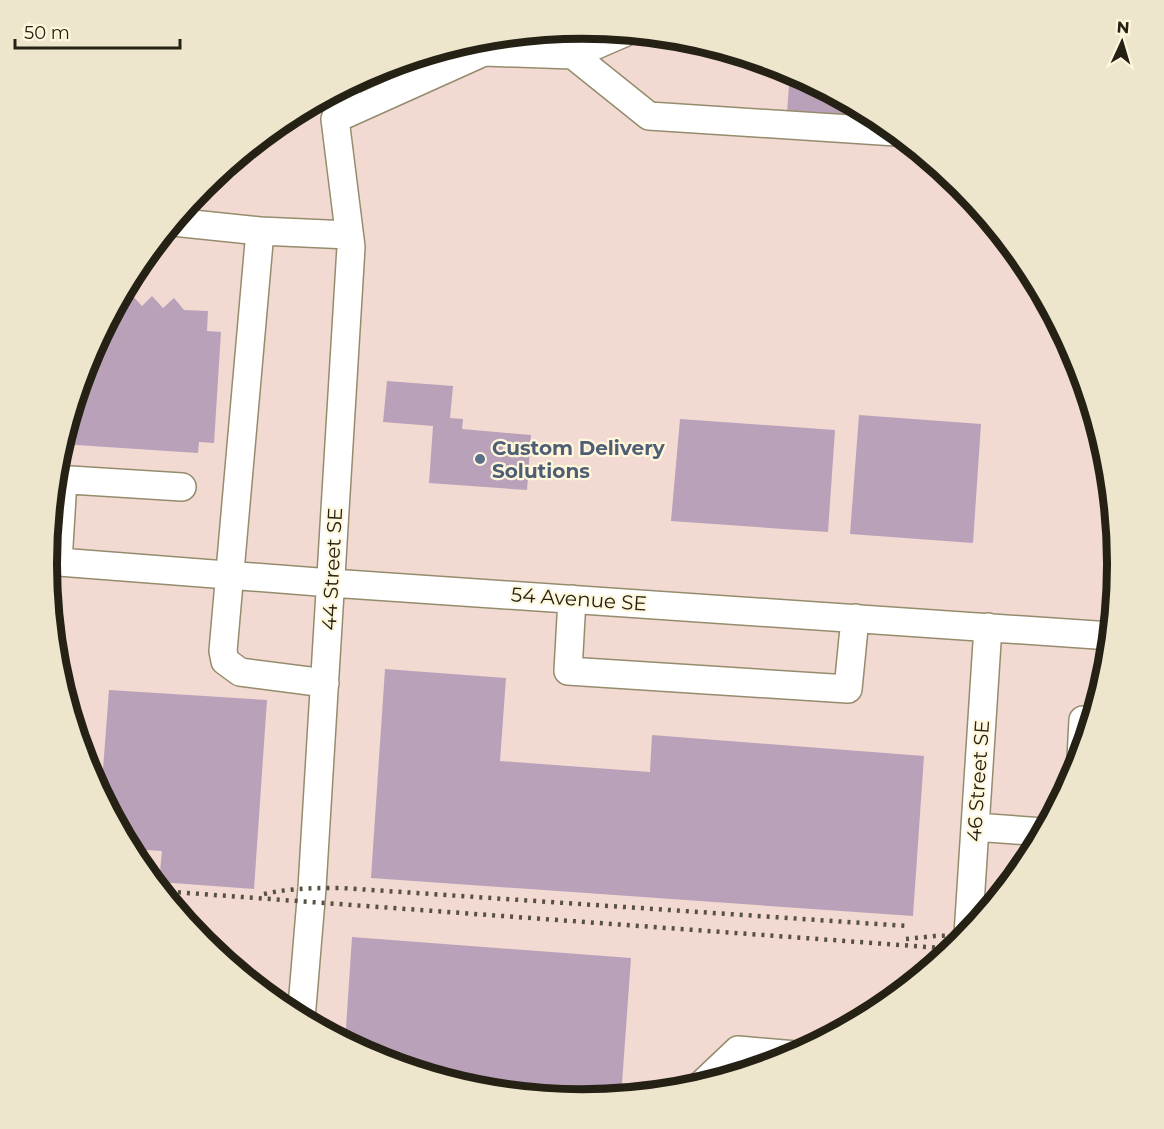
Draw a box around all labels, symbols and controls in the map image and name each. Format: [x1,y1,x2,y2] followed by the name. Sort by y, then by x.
[15,12,180,50] scale bar
[1092,12,1152,72] north arrow
[1116,18,1130,37] text: N
[24,22,70,44] text: 50 m
[492,436,666,483] place label: Custom Delivery Solutions
[473,452,487,466] marker: Custom Delivery Solutions
[317,507,347,631] street label: 44 Street SE
[510,582,648,616] street label: 54 Avenue SE
[962,719,994,843] street label: 46 Street SE

